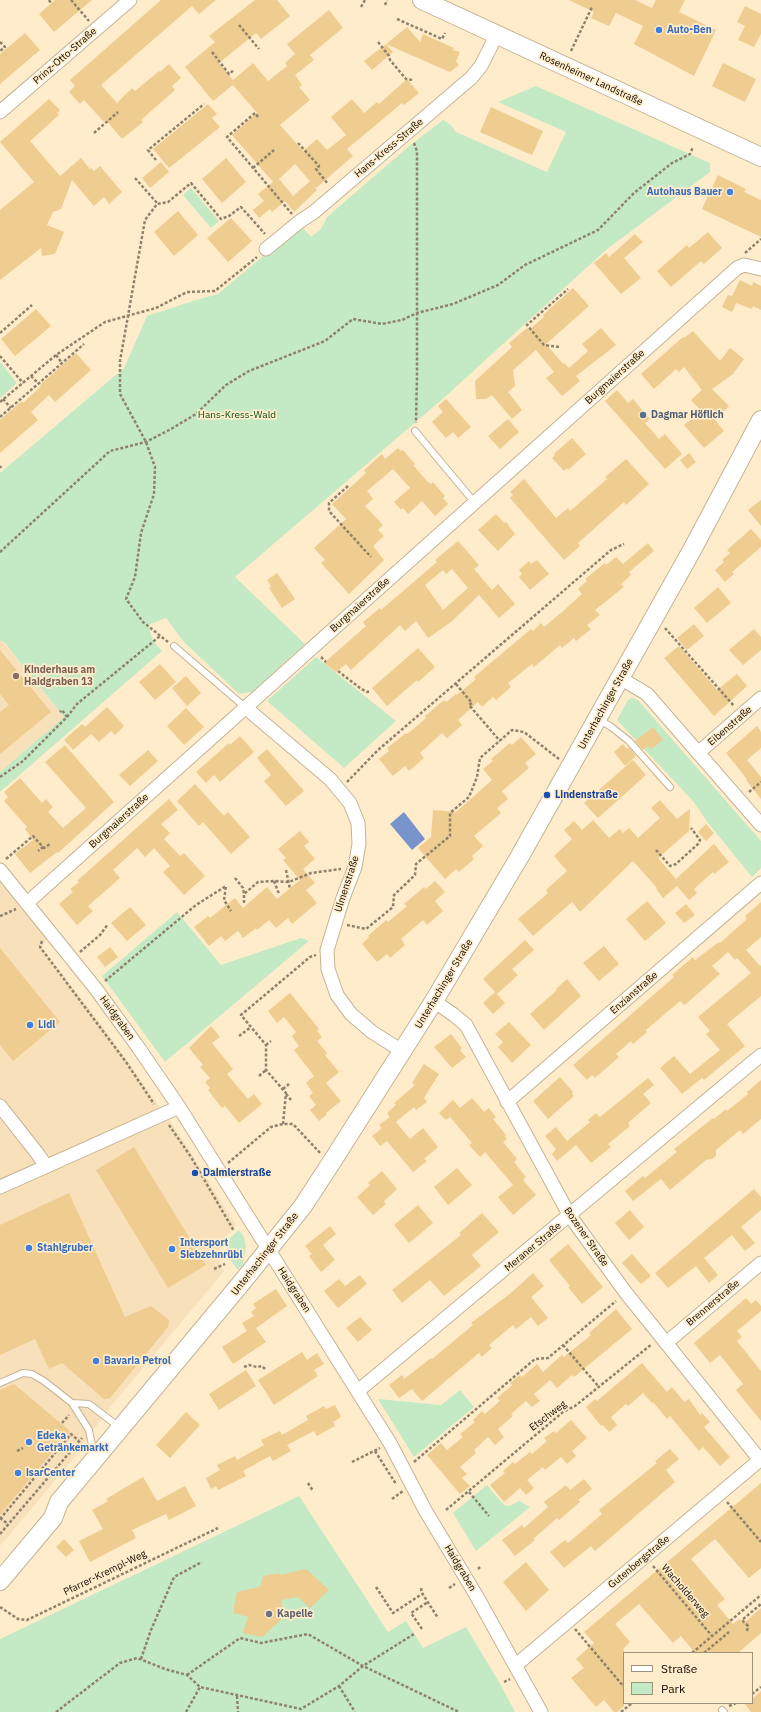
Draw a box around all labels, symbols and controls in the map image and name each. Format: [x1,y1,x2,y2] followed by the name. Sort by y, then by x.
[667,24,712,36] place label: Auto-Ben
[31,25,99,87] street label: Prinz-Otto-Straße
[654,25,664,35] marker: Auto-Ben
[537,50,645,108] street label: Rosenheimer Landstraße
[352,116,426,180] street label: Hans-Kress-Straße
[647,186,722,198] place label: Autohaus Bauer
[725,187,735,197] marker: Autohaus Bauer
[583,347,647,407] street label: Burgmaierstraße
[198,409,276,421] park label: Hans-Kress-Wald
[651,409,724,421] place label: Dagmar Höflich
[638,410,648,420] marker: Dagmar Höflich
[328,575,392,635] street label: Burgmaierstraße
[576,657,636,751] street label: Unterhachinger Straße
[24,664,95,688] place label: Kinderhaus am Haidgraben 13
[11,671,21,681] marker: Kinderhaus am Haidgraben 13
[706,704,754,748] street label: Eibenstraße
[555,789,618,801] place label: Lindenstraße
[542,790,552,800] marker: Lindenstraße
[87,791,151,851] street label: Burgmaierstraße
[332,854,362,914] street label: Ulmenstraße
[413,937,475,1031] street label: Unterhachinger Straße
[608,969,660,1017] street label: Enzianstraße
[97,993,137,1043] street label: Haidgraben
[38,1019,55,1031] place label: Lidl
[25,1020,35,1030] marker: Lidl
[203,1167,271,1179] place label: Daimlerstraße
[190,1168,200,1178] marker: Daimlerstraße
[561,1205,611,1269] street label: Bozener Straße
[229,1210,301,1298] street label: Unterhachinger Straße
[502,1220,564,1274] street label: Meraner Straße
[180,1237,242,1260] place label: Intersport Siebzehnrübl
[37,1242,93,1254] place label: Stahlgruber
[24,1243,34,1253] marker: Stahlgruber
[167,1244,177,1254] marker: Intersport Siebzehnrübl
[275,1265,313,1315] street label: Haidgraben
[684,1277,742,1329] street label: Brennerstraße
[104,1355,171,1367] place label: Bavaria Petrol
[91,1356,101,1366] marker: Bavaria Petrol
[527,1398,569,1434] street label: Etschweg
[37,1430,108,1454] place label: Edeka Getränkemarkt
[24,1437,34,1447] marker: Edeka Getränkemarkt
[26,1467,75,1479] place label: isarCenter
[13,1468,23,1478] marker: isarCenter
[606,1533,672,1591] street label: Gutenbergstraße
[441,1543,479,1593] street label: Haidgraben
[62,1548,148,1598] street label: Pfarrer-Krempl-Weg
[659,1562,711,1620] street label: Wacholderweg
[277,1608,313,1620] place label: Kapelle
[264,1609,274,1619] marker: Kapelle
[623,1652,753,1704] legend
[661,1661,697,1676] text: Straße
[661,1681,685,1696] text: Park

